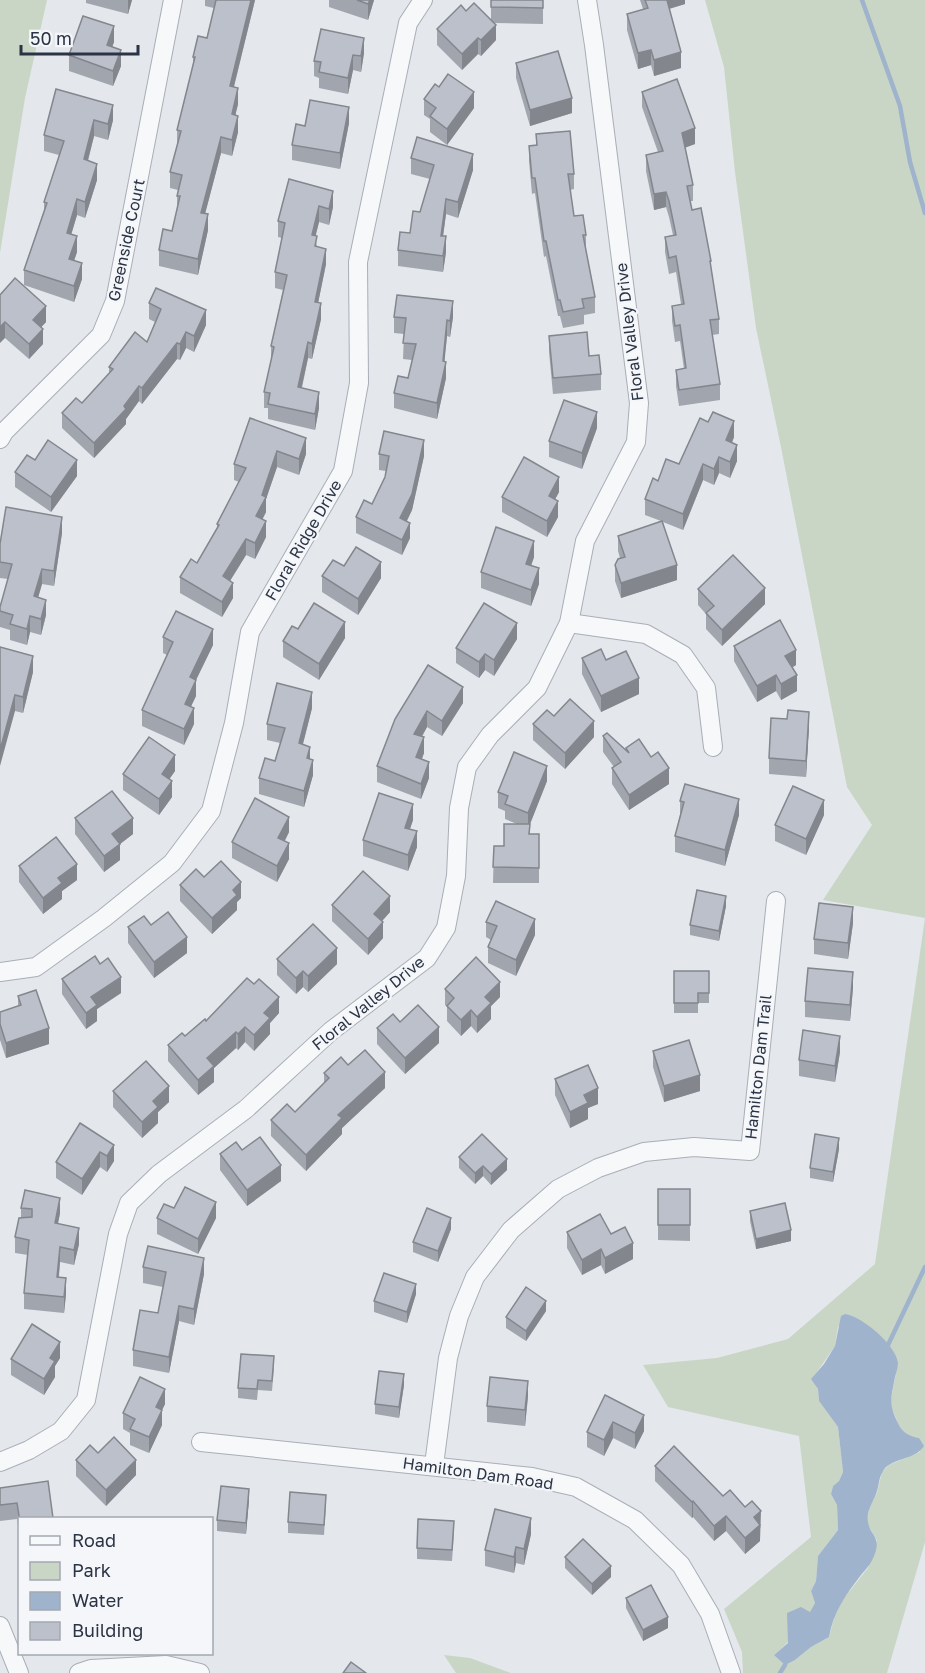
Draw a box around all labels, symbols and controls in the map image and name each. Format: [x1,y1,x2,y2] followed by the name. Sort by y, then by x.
[21,18,138,56] scale bar
[30,27,72,49] text: 50 m
[103,177,149,303] street label: Greenside Court
[611,262,647,402] street label: Floral Valley Drive
[260,476,346,604] street label: Floral Ridge Drive
[308,952,428,1054] street label: Floral Valley Drive
[740,994,776,1140] street label: Hamilton Dam Trail
[401,1453,555,1493] street label: Hamilton Dam Road
[18,1517,213,1655] legend
[72,1529,116,1551] text: Road
[72,1559,111,1581] text: Park
[72,1589,123,1611] text: Water
[72,1619,143,1641] text: Building

